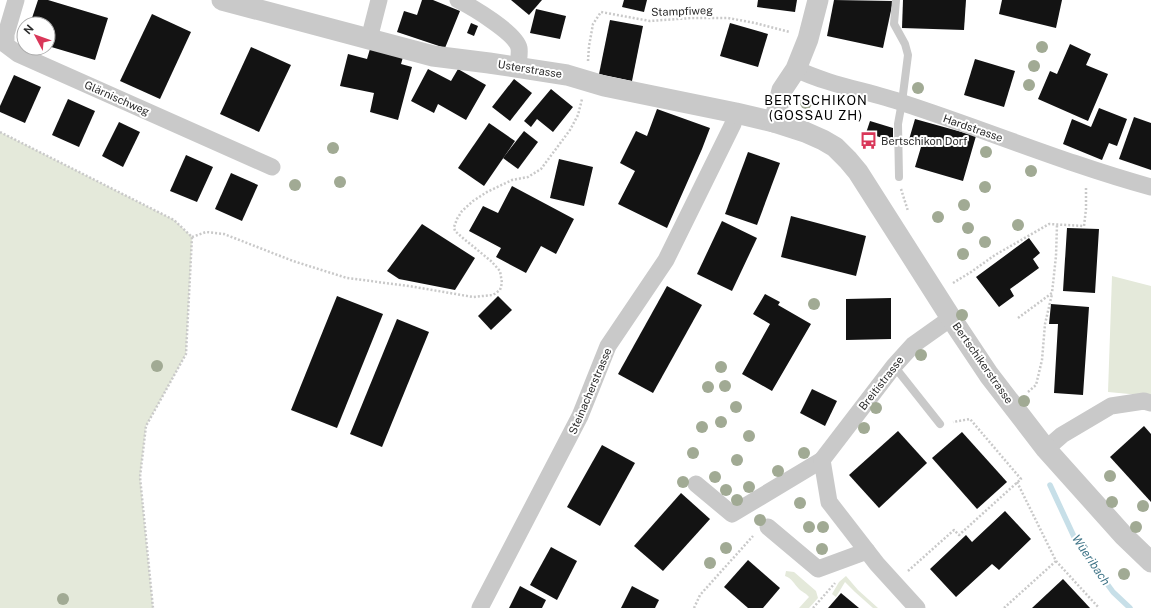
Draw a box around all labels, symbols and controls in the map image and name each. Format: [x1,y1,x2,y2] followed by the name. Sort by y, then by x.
[651,4,713,18] street label: Stampfiweg
[16,16,56,56] north arrow
[21,22,36,37] text: N
[497,58,563,80] street label: Usterstrasse
[83,78,152,118] street label: Glärnischweg
[764,93,868,123] district label: BERTSCHIKON (GOSSAU ZH)
[942,112,1004,144] street label: Hardstrasse
[858,131,878,151] bus stop icon: Bertschikon Dorf
[881,135,968,147] place label: Bertschikon Dorf
[950,320,1016,406] street label: Bertschikerstrasse
[566,346,614,436] street label: Steinacherstrasse
[856,354,906,412] street label: Breitistrasse
[1069,532,1113,588] water label: Wüeribach

